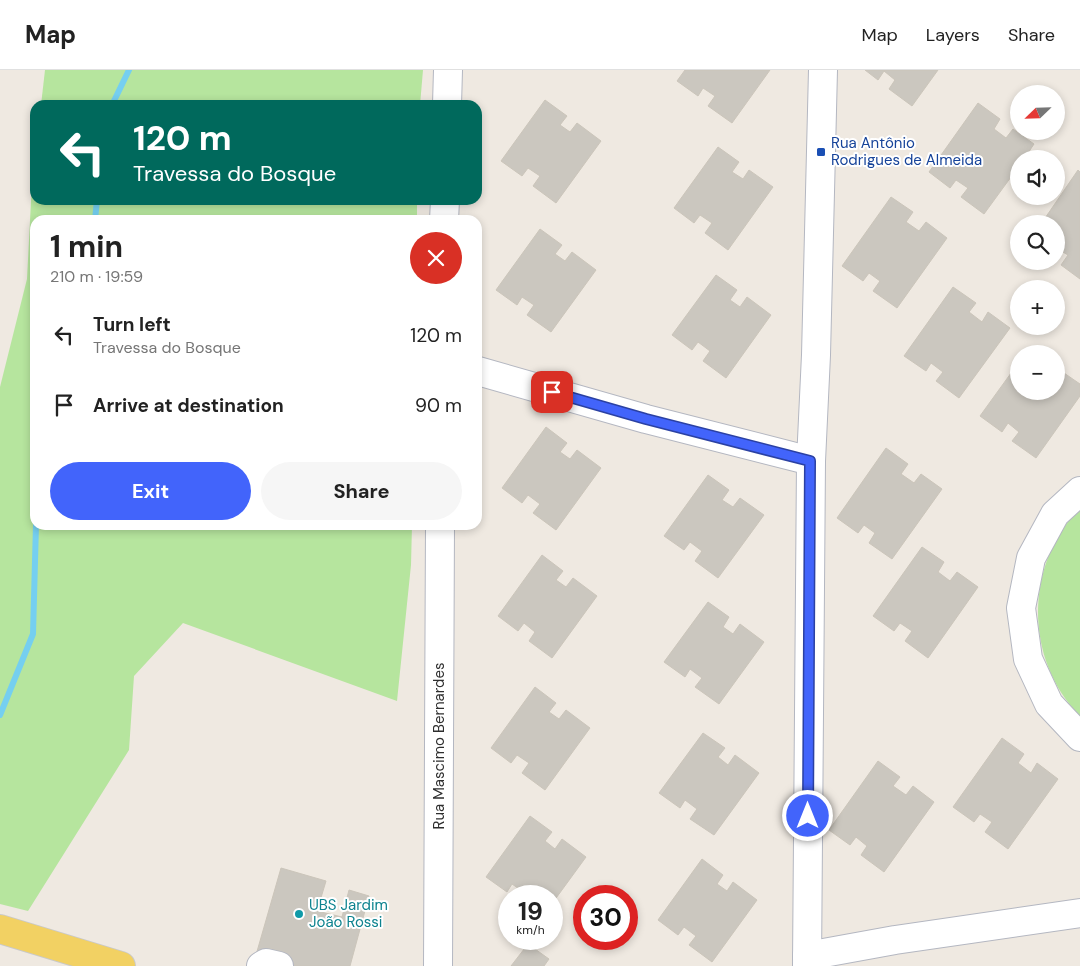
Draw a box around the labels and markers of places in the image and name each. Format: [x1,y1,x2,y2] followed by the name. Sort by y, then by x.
[831,133,982,170] place label: Rua Antônio Rodrigues de Almeida
[815,146,827,158] marker: Rua Antônio Rodrigues de Almeida
[531,371,573,413] pin
[309,895,388,932] place label: UBS Jardim João Rossi
[293,908,305,920] marker: UBS Jardim João Rossi

